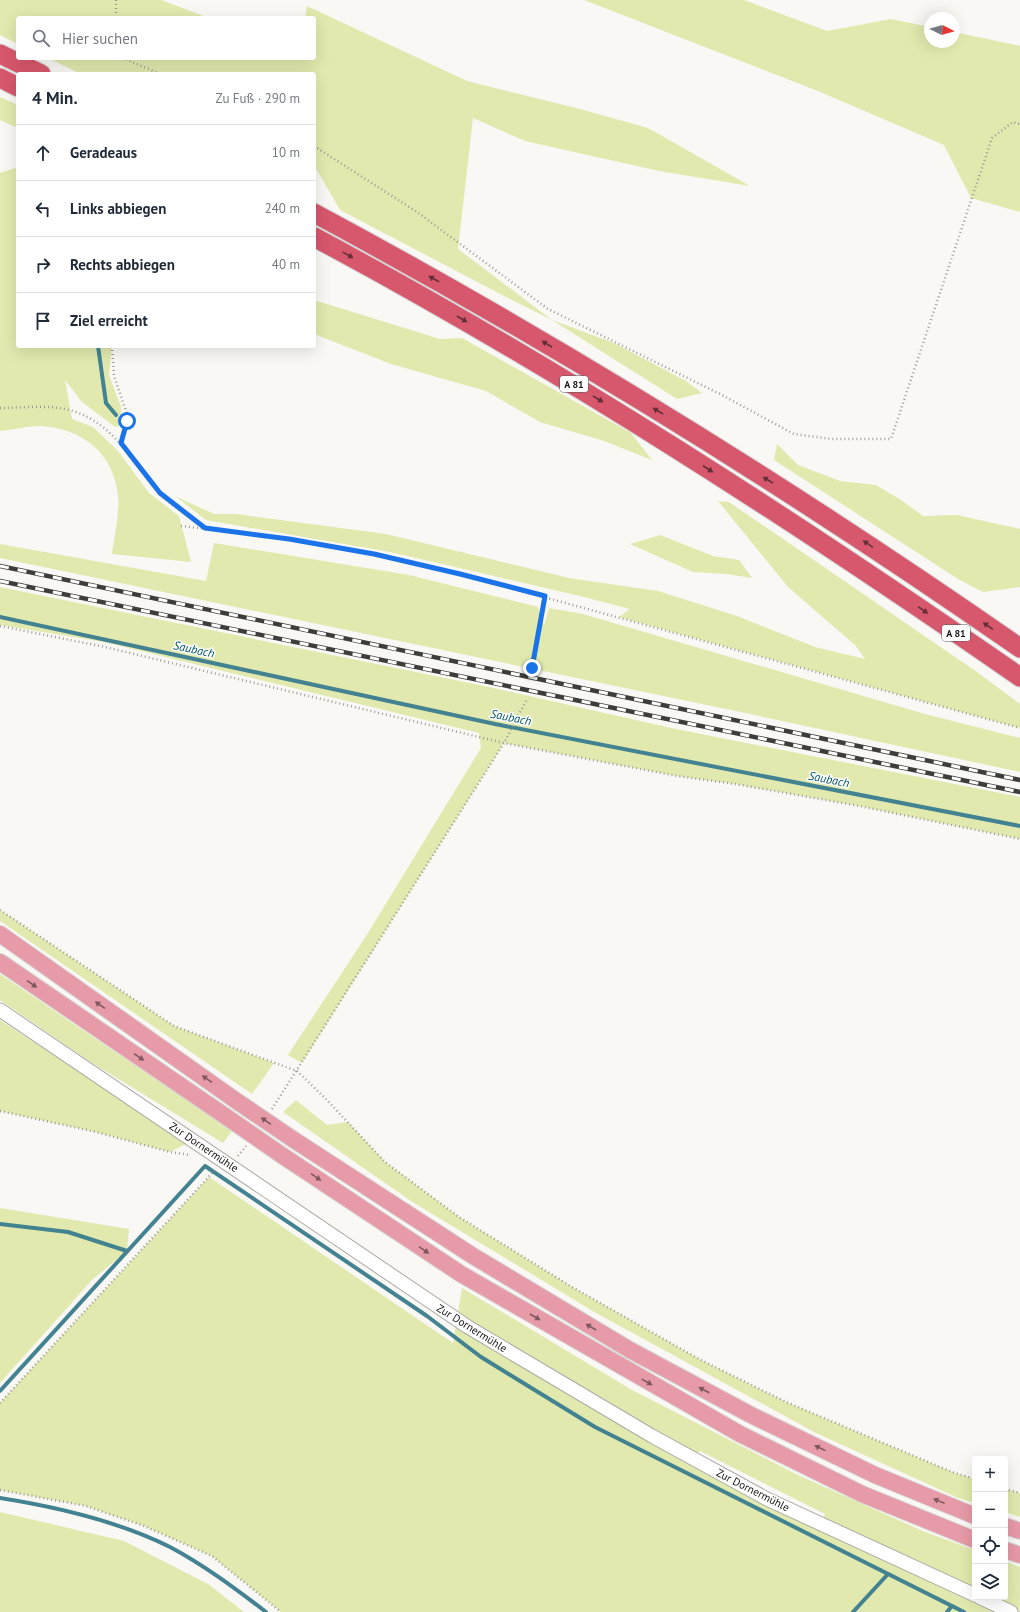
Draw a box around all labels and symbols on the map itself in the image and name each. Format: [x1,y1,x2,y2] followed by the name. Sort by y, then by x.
[924,12,960,48] north arrow
[343,252,354,258] one-way arrow
[428,276,440,283] one-way arrow
[456,315,468,322] one-way arrow
[541,341,553,348] one-way arrow
[560,376,588,392] road number: A 81
[593,395,603,403] one-way arrow
[652,408,664,415] one-way arrow
[118,412,136,430] route start
[702,465,714,472] one-way arrow
[763,476,774,484] one-way arrow
[863,540,873,548] one-way arrow
[918,606,928,614] one-way arrow
[983,622,993,630] one-way arrow
[942,625,970,641] road number: A 81
[172,637,216,661] water label: Saubach
[523,659,541,677] route end
[489,706,533,728] water label: Saubach
[807,768,851,790] water label: Saubach
[27,980,37,988] one-way arrow
[95,1001,105,1009] one-way arrow
[134,1053,145,1061] one-way arrow
[201,1075,212,1083] one-way arrow
[261,1117,272,1125] one-way arrow
[167,1119,242,1175] street label: Zur Dornermühle
[311,1173,321,1181] one-way arrow
[418,1246,430,1253] one-way arrow
[434,1301,510,1355] street label: Zur Dornermühle
[529,1314,541,1321] one-way arrow
[585,1323,597,1330] one-way arrow
[642,1379,653,1385] one-way arrow
[698,1387,710,1393] one-way arrow
[815,1445,826,1451] one-way arrow
[714,1466,792,1515] street label: Zur Dornermühle
[933,1498,944,1504] one-way arrow

